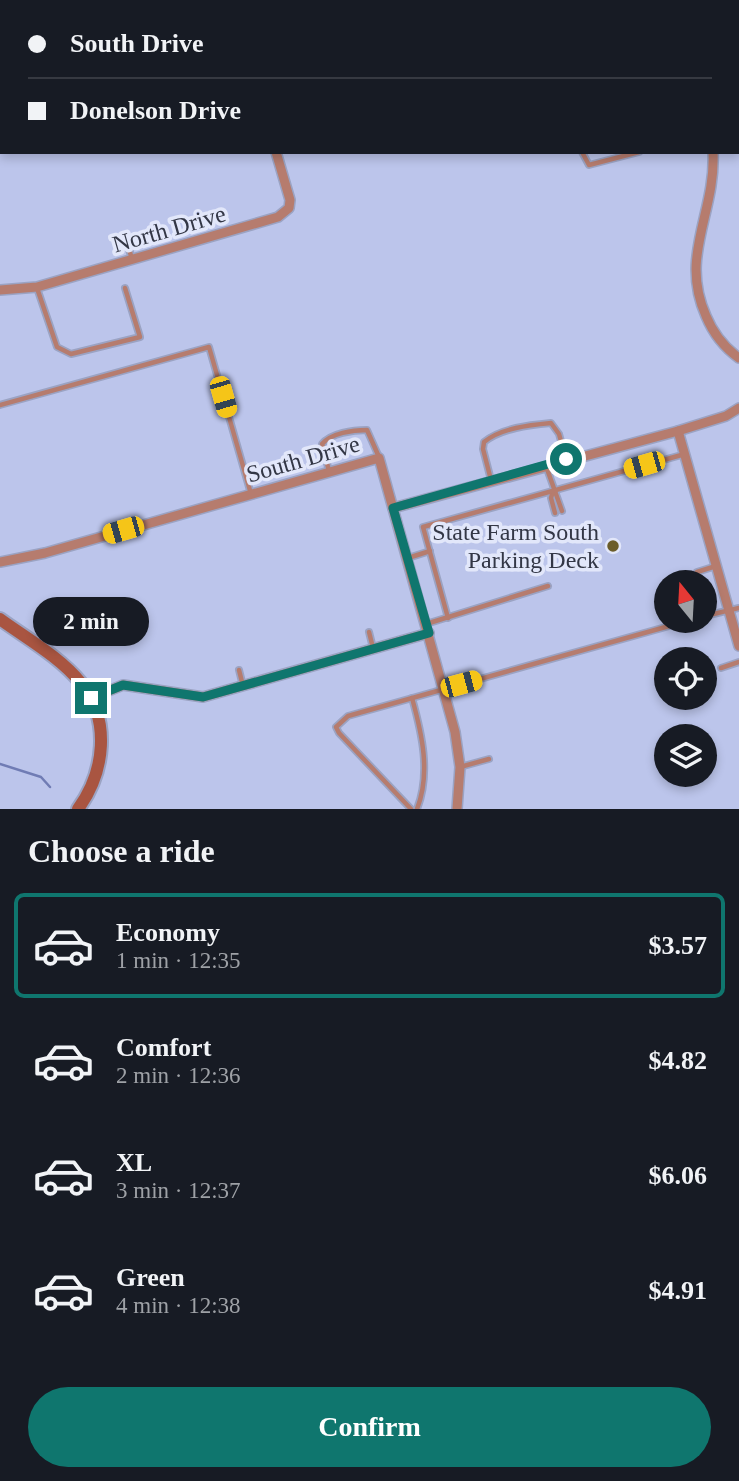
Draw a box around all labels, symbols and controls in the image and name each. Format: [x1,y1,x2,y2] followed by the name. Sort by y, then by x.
[70,29,204,58] text: South Drive
[70,96,241,125] text: Donelson Drive
[109,200,229,258] street label: North Drive
[208,374,239,420] car
[243,430,363,488] street label: South Drive
[550,443,582,475] route start
[621,449,668,481] car
[100,514,147,546] car
[432,519,599,573] place label: State Farm South Parking Deck
[605,538,621,554] marker: State Farm South Parking Deck
[654,570,718,634] north arrow
[654,570,717,787] map controls
[33,596,149,646] callout: 2 min
[63,609,119,634] text: 2 min
[654,647,717,710] button: locate
[438,668,485,700] car
[75,682,107,714] route end
[654,724,717,787] button: layers
[28,833,215,869] text: Choose a ride
[32,914,95,977] icon: car
[116,918,220,947] text: Economy
[649,931,707,960] text: $3.57
[116,948,241,973] text: 1 min · 12:35
[32,1029,95,1092] icon: car
[116,1033,211,1062] text: Comfort
[649,1046,707,1075] text: $4.82
[116,1063,241,1088] text: 2 min · 12:36
[32,1144,95,1207] icon: car
[116,1148,152,1177] text: XL
[649,1161,707,1190] text: $6.06
[116,1178,241,1203] text: 3 min · 12:37
[32,1259,95,1322] icon: car
[116,1263,185,1292] text: Green
[649,1276,707,1305] text: $4.91
[116,1293,241,1318] text: 4 min · 12:38
[28,1387,711,1467] button: Confirm

